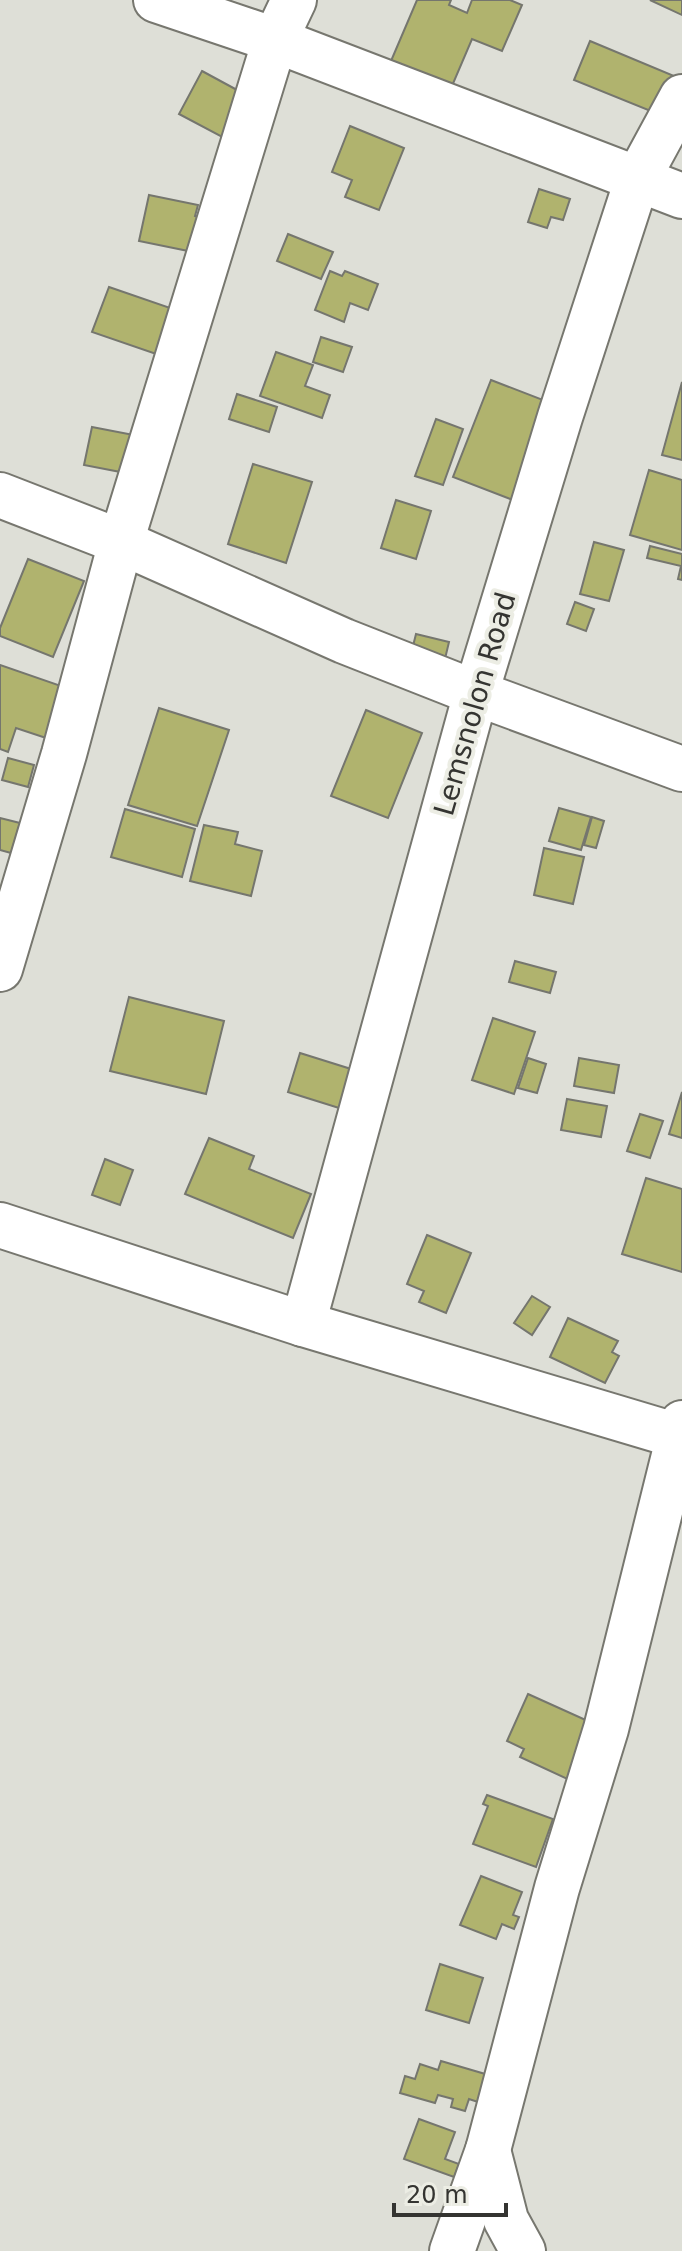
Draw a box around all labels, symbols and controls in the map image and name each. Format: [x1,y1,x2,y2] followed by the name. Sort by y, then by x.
[427,588,523,820] street label: Lemsnolon Road
[394,2167,506,2217] scale bar
[406,2181,468,2209] text: 20 m

